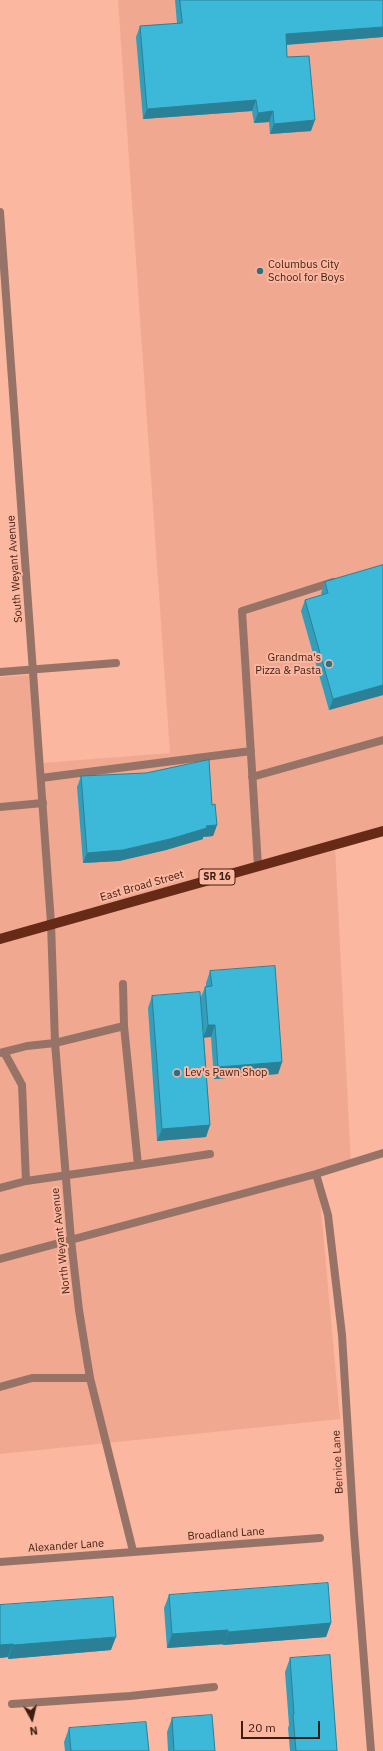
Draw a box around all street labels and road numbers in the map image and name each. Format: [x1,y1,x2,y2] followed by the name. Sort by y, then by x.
[5,515,25,623] street label: South Weyant Avenue
[99,868,185,904] street label: East Broad Street
[199,869,235,885] road number: SR 16
[49,1187,73,1295] street label: North Weyant Avenue
[330,1430,346,1494] street label: Bernice Lane
[187,1525,265,1543] street label: Broadland Lane
[27,1537,105,1555] street label: Alexander Lane

